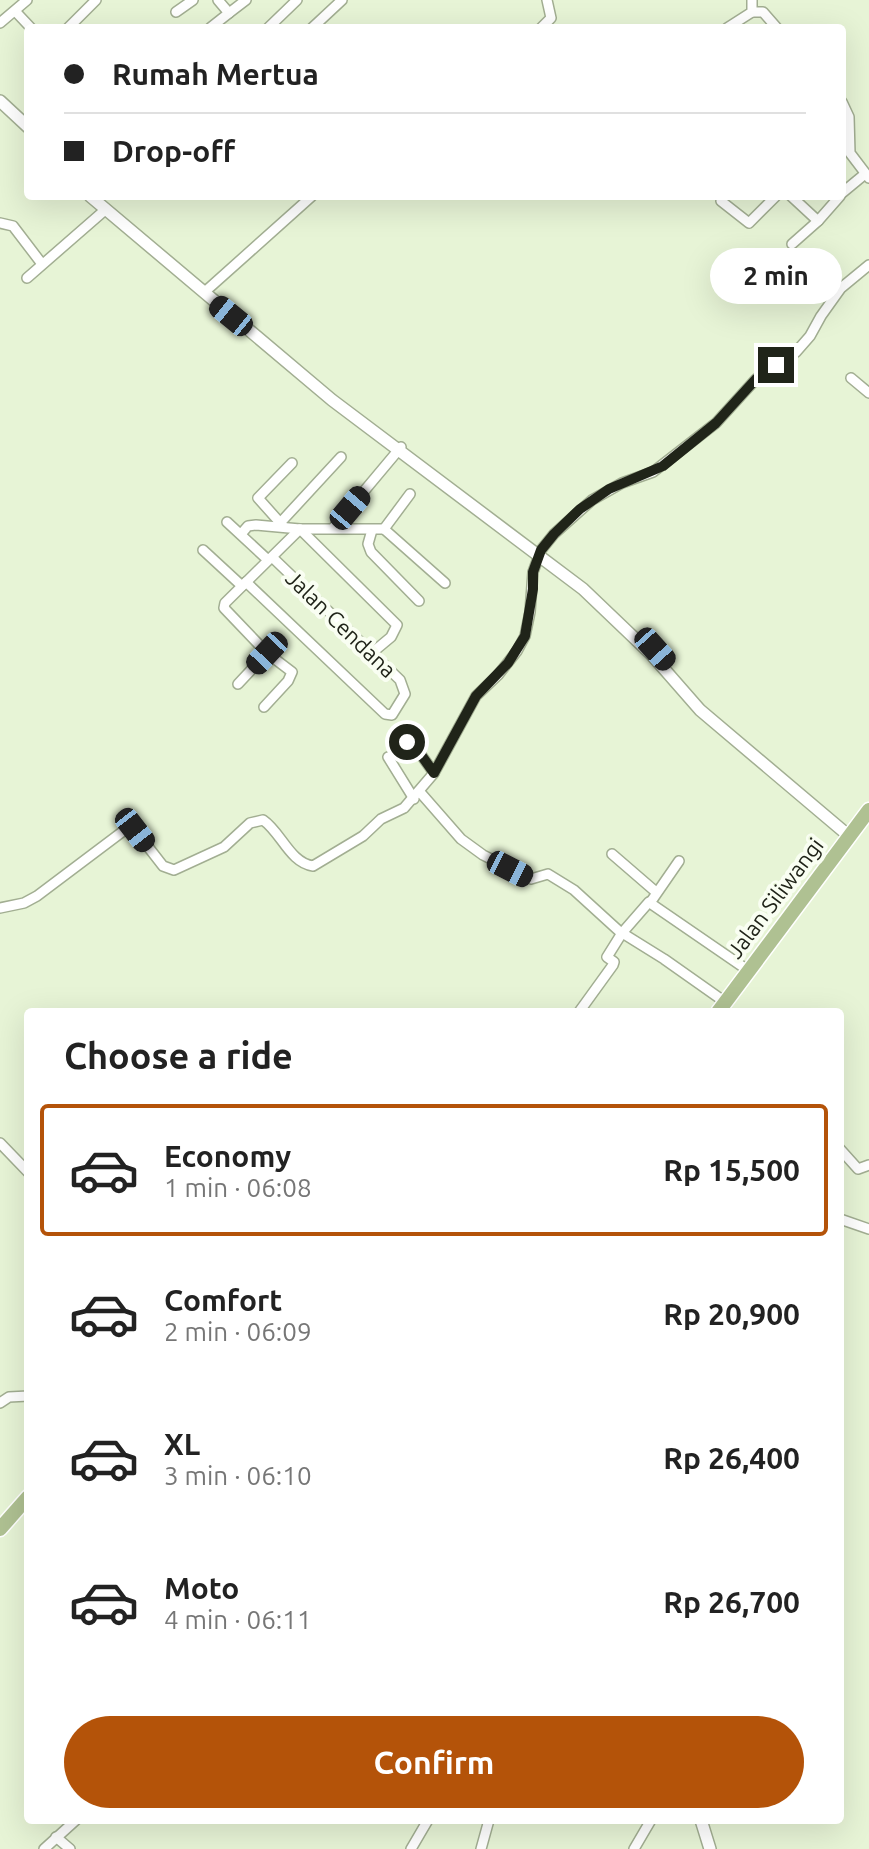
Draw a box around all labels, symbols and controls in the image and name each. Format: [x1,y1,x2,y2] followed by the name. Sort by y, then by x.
[112,57,319,91] text: Rumah Mertua
[112,134,235,168] text: Drop-off
[710,249,842,305] callout: 2 min
[743,261,809,290] text: 2 min
[205,292,257,340] car
[758,347,794,383] route end
[325,482,375,534] car
[281,565,401,682] street label: Jalan Cendana
[630,623,680,675] car
[242,627,292,679] car
[389,724,425,760] route start
[111,804,159,856] car
[721,833,828,963] street label: Jalan Siliwangi
[483,847,537,891] car
[64,1035,293,1076] text: Choose a ride
[68,1134,140,1206] icon: car
[164,1139,291,1173] text: Economy
[663,1153,800,1187] text: Rp 15,500
[164,1173,312,1202] text: 1 min · 06:08
[68,1278,140,1350] icon: car
[164,1283,282,1317] text: Comfort
[663,1297,800,1331] text: Rp 20,900
[164,1317,312,1346] text: 2 min · 06:09
[68,1422,140,1494] icon: car
[164,1427,200,1461] text: XL
[663,1441,800,1475] text: Rp 26,400
[164,1461,312,1490] text: 3 min · 06:10
[68,1566,140,1638] icon: car
[164,1571,239,1605] text: Moto
[663,1585,800,1619] text: Rp 26,700
[164,1605,312,1634] text: 4 min · 06:11
[64,1716,804,1808] button: Confirm

